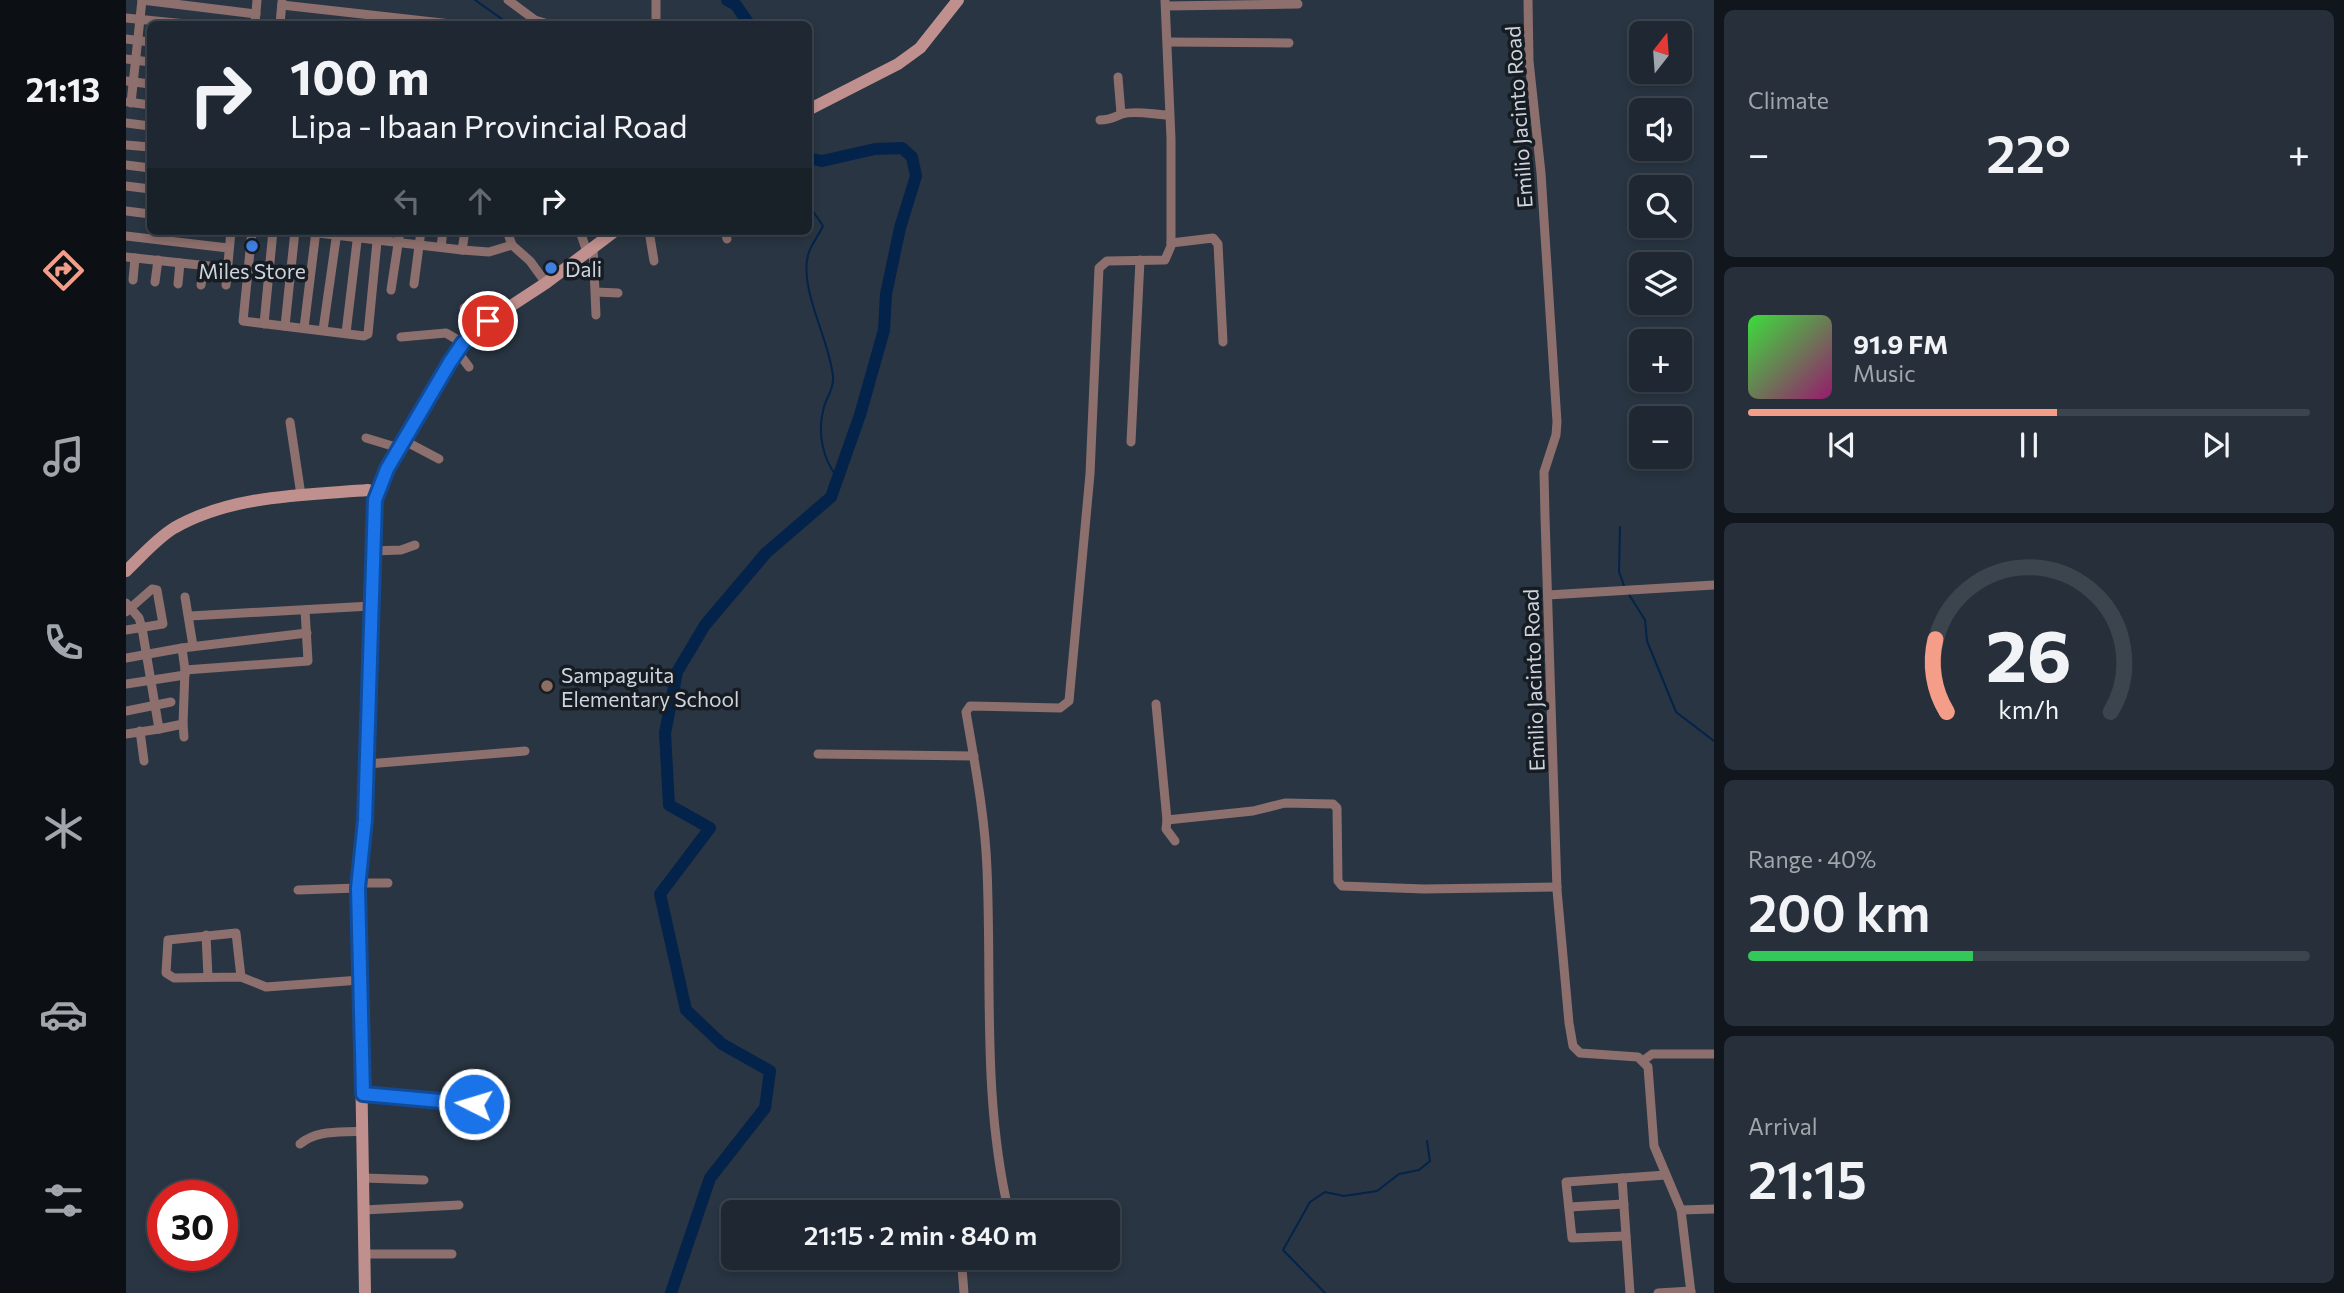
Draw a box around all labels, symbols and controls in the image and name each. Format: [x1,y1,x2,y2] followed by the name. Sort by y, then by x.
[1629,21,1692,84] north arrow
[1629,21,1692,469] map controls
[1499,25,1537,209] street label: Emilio Jacinto Road
[290,45,429,105] text: 100 m
[175,49,266,140] icon: right
[26,69,100,109] text: 21:13
[1748,86,1829,114] text: Climate
[1629,98,1692,161] button: sound
[290,105,687,145] text: Lipa - Ibaan Provincial Road
[1986,120,2071,184] text: 22°
[1748,129,1770,176] text: −
[2288,129,2310,176] text: +
[1629,175,1692,238] button: search
[388,182,426,220] icon: left
[461,182,499,220] icon: ahead
[534,182,572,220] icon: right
[244,238,260,254] marker: Miles Store
[39,246,88,295] icon: directions
[1629,252,1692,315] button: layers
[565,256,602,281] place label: Dali
[198,258,306,283] place label: Miles Store
[543,260,559,276] marker: Dali
[458,291,518,351] pin
[469,302,507,340] icon: arrive
[1853,328,1948,359] text: 91.9 FM
[1629,329,1692,392] button: +
[1853,359,1916,387] text: Music
[1629,406,1692,469] button: −
[1823,426,1861,464] icon: previous
[2010,426,2048,464] icon: pause
[2197,426,2235,464] icon: next
[39,432,88,481] icon: music
[1517,588,1549,772] street label: Emilio Jacinto Road
[1986,609,2072,698] text: 26
[39,618,88,667] icon: phone
[561,662,739,711] place label: Sampaguita Elementary School
[539,678,555,694] marker: Sampaguita Elementary School
[1999,694,2059,724] text: km/h
[39,804,88,853] icon: climate
[1748,845,1876,873] text: Range · 40%
[1748,879,1930,943] text: 200 km
[39,990,88,1039] icon: car
[437,1067,511,1141] position arrow
[1748,1112,1818,1140] text: Arrival
[1748,1146,1867,1210] text: 21:15
[39,1176,88,1225] icon: filters
[147,1180,238,1271] speed limit sign: 30
[804,1219,1037,1250] text: 21:15 · 2 min · 840 m

